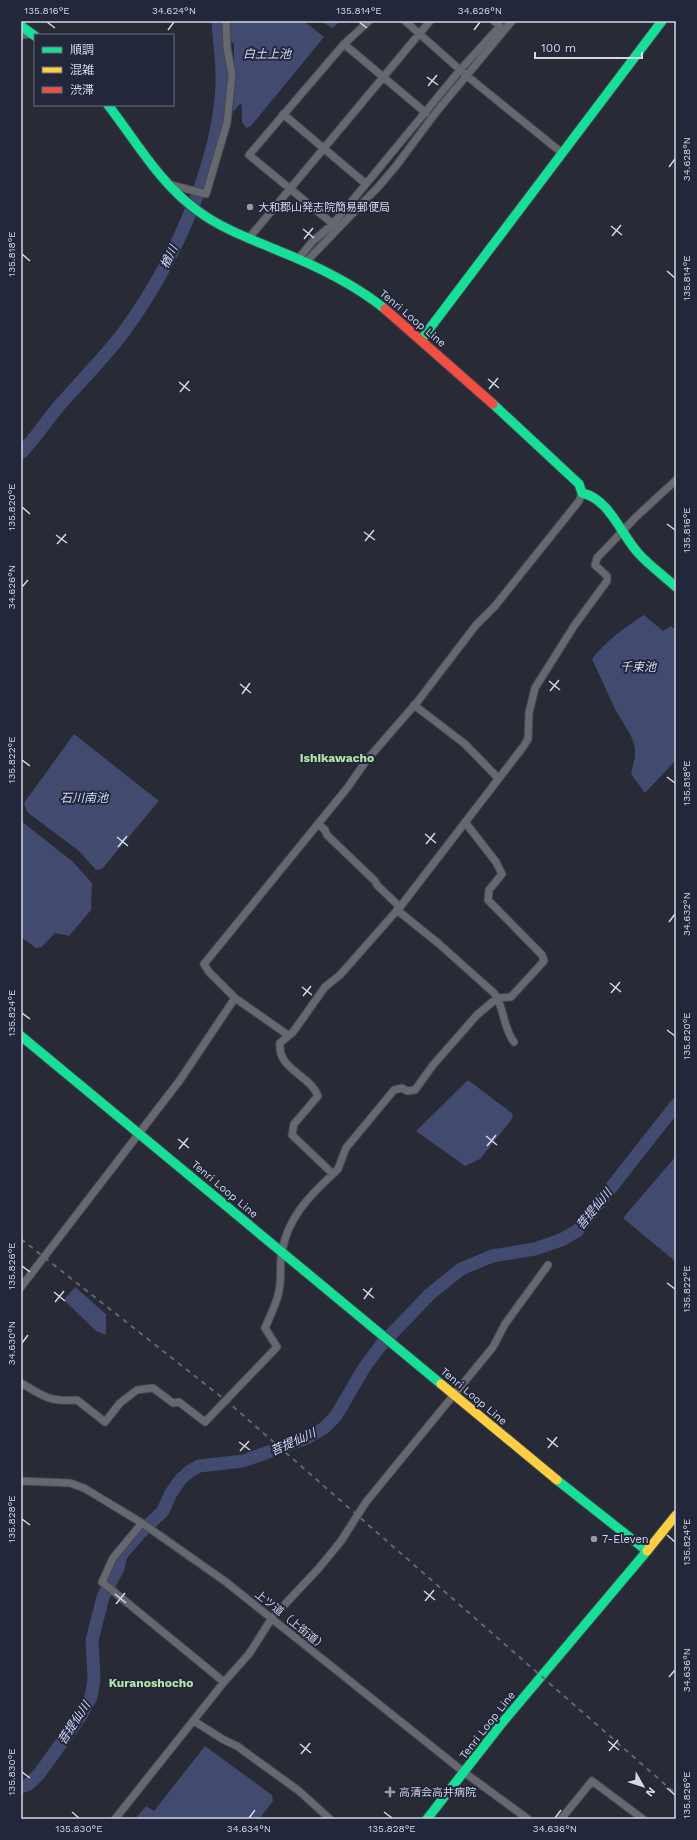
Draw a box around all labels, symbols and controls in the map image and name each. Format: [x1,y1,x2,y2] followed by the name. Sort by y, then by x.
[24,5,70,16] text: 135.816°E
[152,5,196,16] text: 34.624°N
[336,5,382,16] text: 135.814°E
[458,5,502,16] text: 34.626°N
[34,34,174,106] legend
[535,34,642,60] scale bar
[541,41,576,55] text: 100 m
[70,43,94,57] text: 順調
[243,47,292,61] water label: 白土上池
[70,63,94,77] text: 混雑
[70,83,94,97] text: 渋滞
[681,137,692,181] text: 34.628°N
[258,201,390,214] place label: 大和郡山発志院簡易郵便局
[245,202,255,212] marker: 大和郡山発志院簡易郵便局
[6,231,17,277] text: 135.818°E
[157,241,181,271] water label: 楢川
[681,255,692,301] text: 135.814°E
[377,287,449,350] street label: Tenri Loop Line
[6,483,17,531] text: 135.820°E
[681,507,692,553] text: 135.816°E
[6,565,17,609] text: 34.626°N
[620,660,657,674] water label: 千束池
[6,736,17,784] text: 135.822°E
[300,751,374,765] district label: Ishikawacho
[681,760,692,806] text: 135.818°E
[60,791,109,805] water label: 石川南池
[681,892,692,936] text: 34.632°N
[6,990,17,1037] text: 135.824°E
[681,1012,692,1060] text: 135.820°E
[189,1158,261,1221] street label: Tenri Loop Line
[573,1184,616,1232] water label: 菩提仙川
[6,1242,17,1290] text: 135.826°E
[681,1265,692,1313] text: 135.822°E
[6,1321,17,1365] text: 34.630°N
[438,1365,510,1428] street label: Tenri Loop Line
[268,1425,320,1458] water label: 菩提仙川
[6,1495,17,1543] text: 135.828°E
[681,1519,692,1566] text: 135.824°E
[602,1533,649,1546] place label: 7-Eleven
[589,1534,599,1544] marker: 7-Eleven
[252,1588,329,1653] street label: 上ツ道（上街道）
[681,1648,692,1692] text: 34.636°N
[109,1676,193,1690] district label: Kuranoshocho
[457,1689,518,1762] street label: Tenri Loop Line
[55,1697,94,1747] water label: 菩提仙川
[6,1748,17,1796] text: 135.830°E
[623,1766,663,1806] north arrow
[681,1771,692,1819] text: 135.826°E
[643,1785,658,1799] text: N
[384,1786,396,1798] marker: 高清会高井病院
[399,1786,476,1799] place label: 高清会高井病院
[55,1823,103,1834] text: 135.830°E
[227,1823,271,1834] text: 34.634°N
[368,1823,416,1834] text: 135.828°E
[533,1823,577,1834] text: 34.636°N

